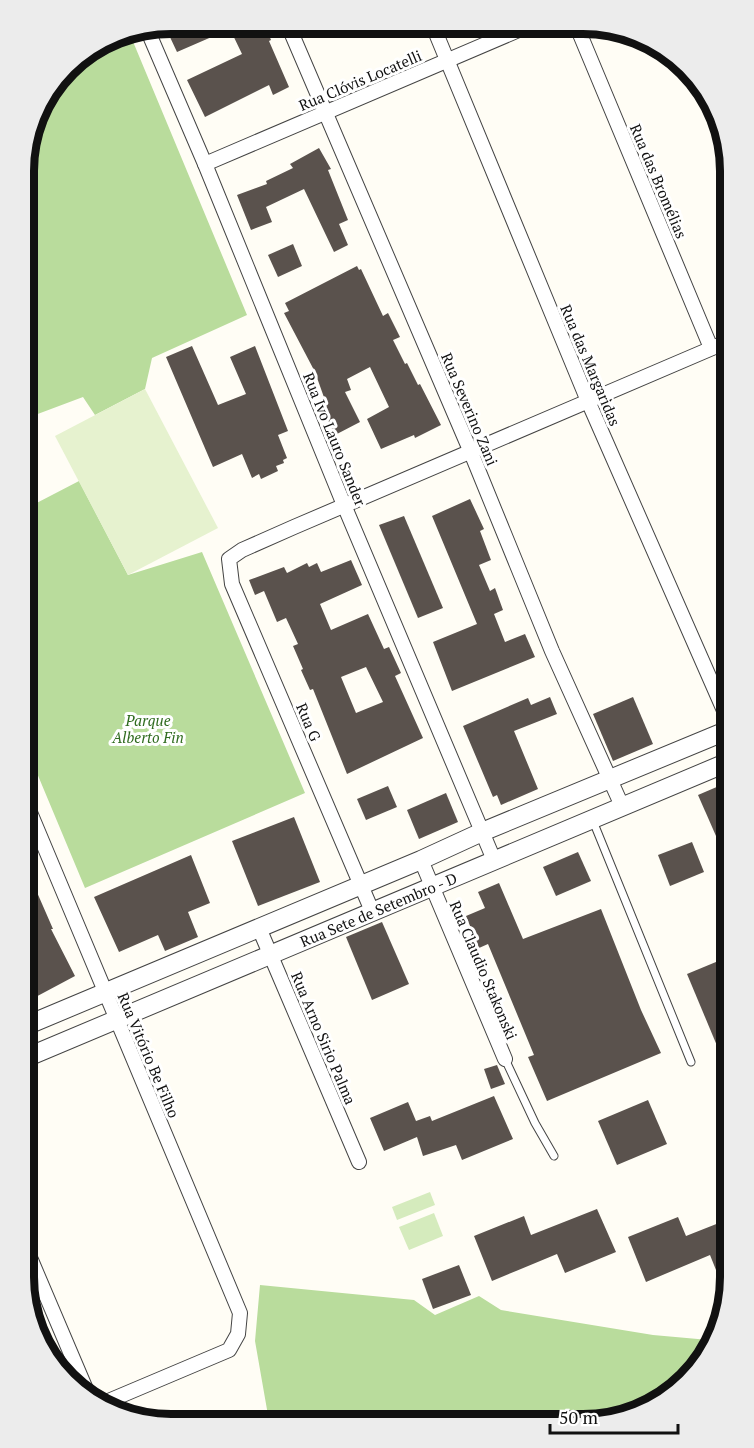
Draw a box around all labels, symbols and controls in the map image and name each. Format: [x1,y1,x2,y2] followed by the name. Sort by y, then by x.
[296,45,424,115] street label: Rua Clóvis Locatelli
[626,121,692,241] street label: Rua das Bromélias
[556,301,626,429] street label: Rua das Margaridas
[437,349,503,469] street label: Rua Severino Zani
[299,369,371,509] street label: Rua Ivo Lauro Sander
[292,700,326,745] street label: Rua G
[111,710,184,747] park label: Parque Alberto Fin
[297,867,460,951] street label: Rua Sete de Setembro - D
[446,897,522,1043] street label: Rua Claudio Stakonski
[287,969,361,1108] street label: Rua Arno Sirio Palma
[114,989,184,1121] street label: Rua Vitório Be Filho
[550,1397,678,1435] scale bar
[559,1405,599,1429] text: 50 m

